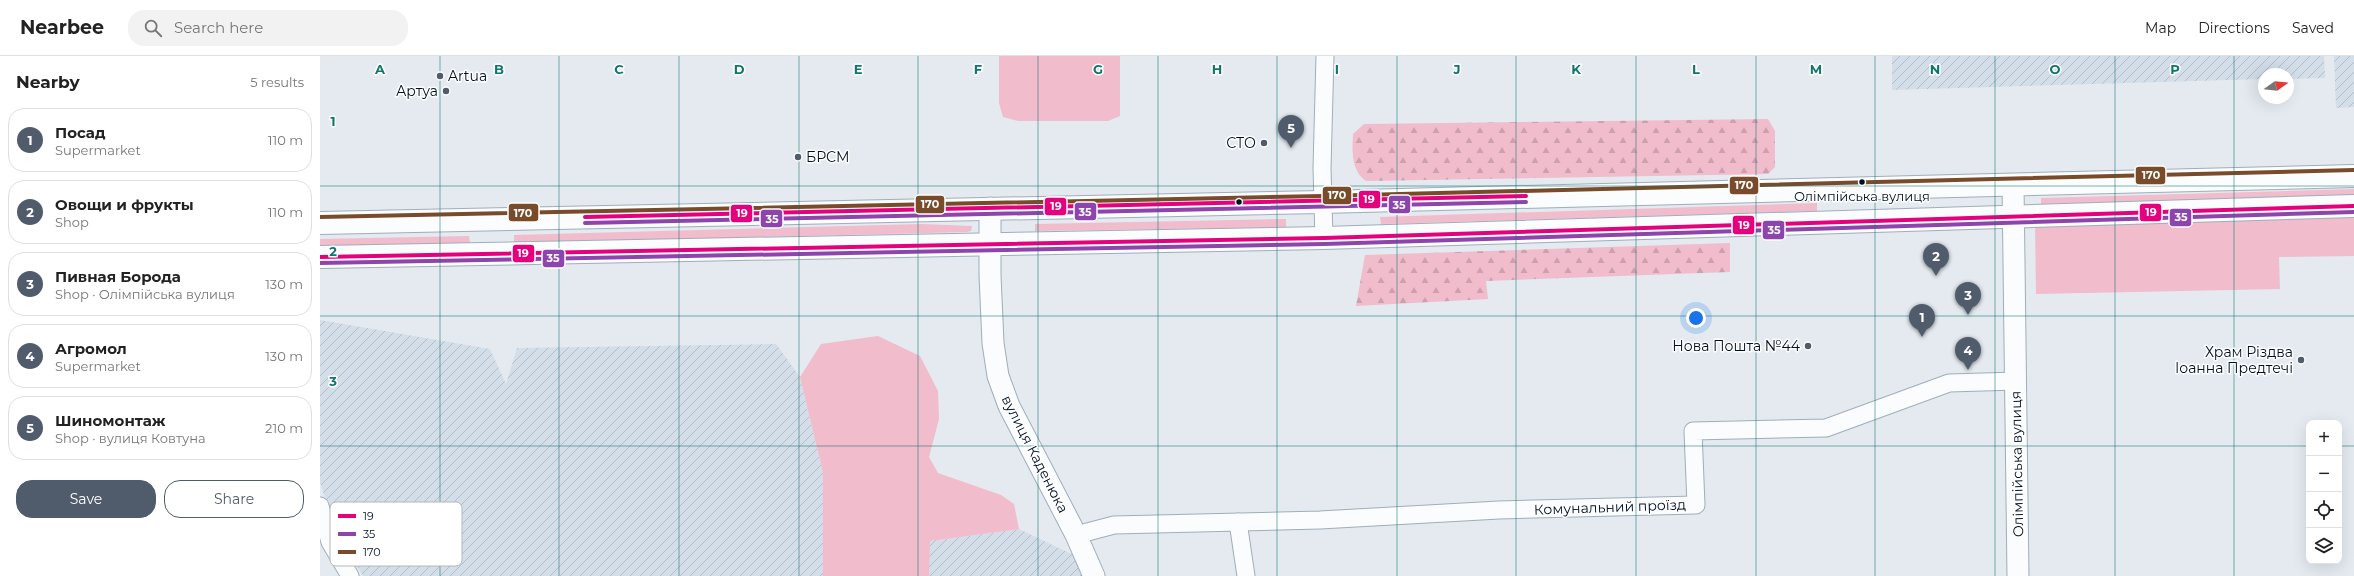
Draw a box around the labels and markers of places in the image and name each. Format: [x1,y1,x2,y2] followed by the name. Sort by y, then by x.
[448,67,487,85] place label: Artua
[435,71,445,81] marker: Artua
[396,82,438,100] place label: Артуа
[441,86,451,96] marker: Артуа
[1278,115,1304,148] pin: 5
[1226,134,1256,152] place label: СТО
[1259,138,1269,148] marker: СТО
[806,148,850,166] place label: БРСМ
[793,152,803,162] marker: БРСМ
[1857,177,1867,187] marker: Олімпійська вулиця
[1794,188,1930,204] place label: Олімпійська вулиця
[1234,197,1244,207] unlabelled marker
[1923,243,1949,276] pin: 2
[1955,282,1981,315] pin: 3
[1909,304,1935,337] pin: 1
[1672,337,1801,355] place label: Нова Пошта №44
[1955,337,1981,370] pin: 4
[1803,341,1813,351] marker: Нова Пошта №44
[2175,343,2293,377] place label: Храм Різдва Іоанна Предтечі
[2296,355,2306,365] marker: Храм Різдва Іоанна Предтечі

